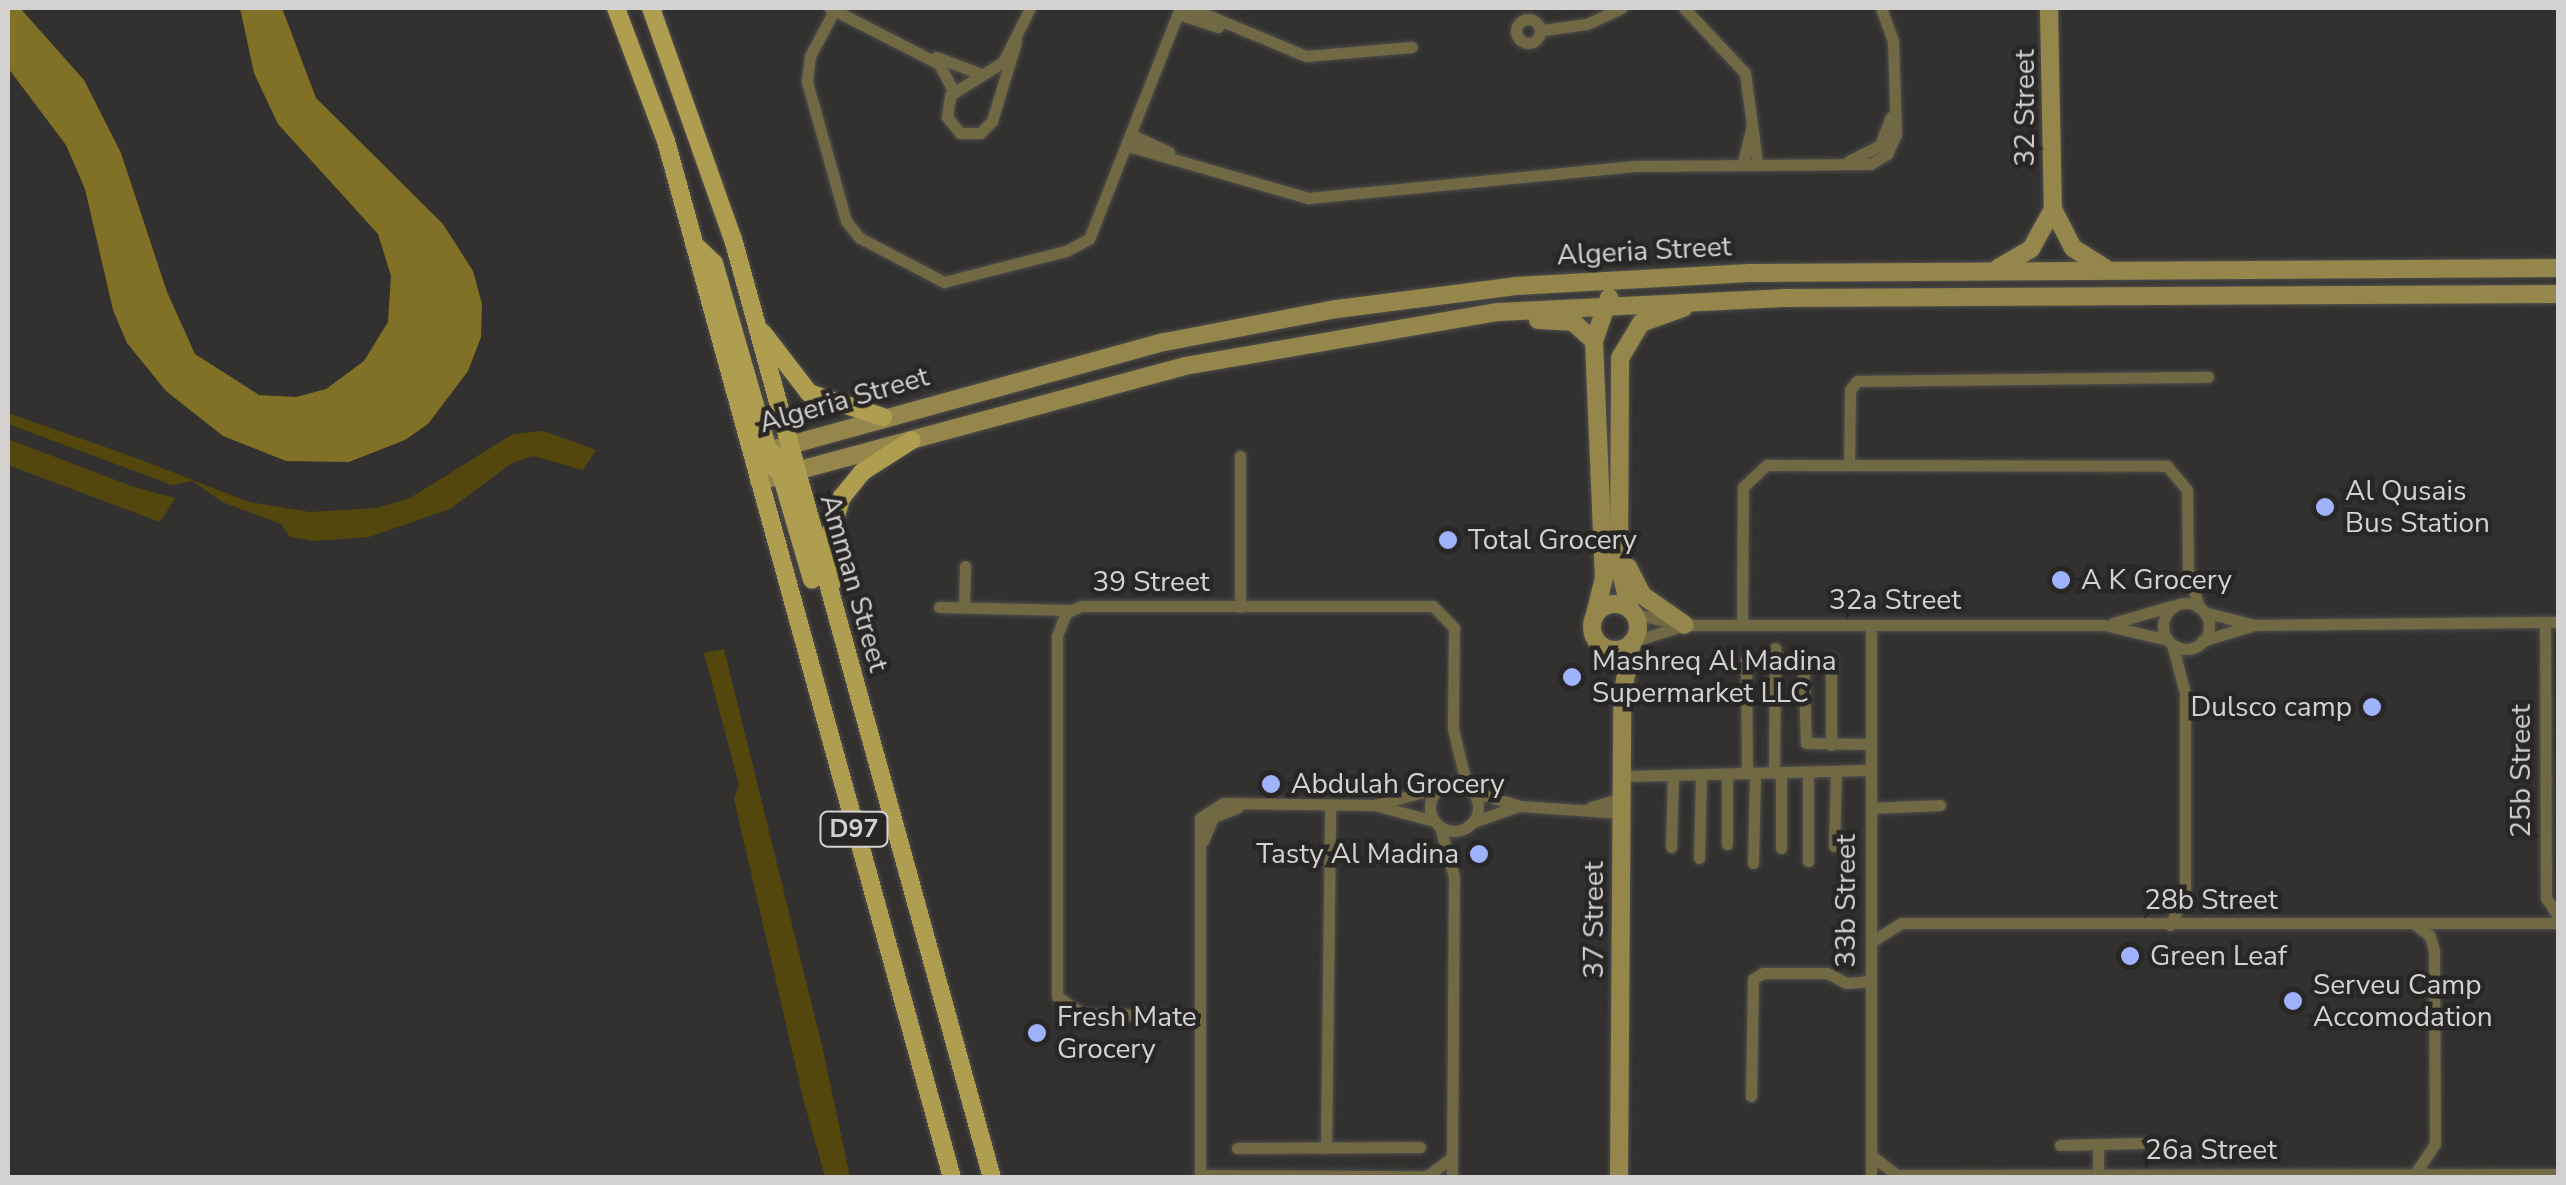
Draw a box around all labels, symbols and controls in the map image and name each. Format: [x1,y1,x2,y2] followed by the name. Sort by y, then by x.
[2008,49,2042,167] street label: 32 Street
[1556,230,1732,272] street label: Algeria Street
[755,360,933,440] street label: Algeria Street
[2345,474,2490,540] place label: Al Qusais Bus Station
[813,491,895,675] street label: Amman Street
[2314,496,2336,518] marker: Al Qusais Bus Station
[1468,523,1637,557] place label: Total Grocery
[1437,529,1459,551] marker: Total Grocery
[2081,563,2232,597] place label: A K Grocery
[1092,565,1210,599] street label: 39 Street
[2050,569,2072,591] marker: A K Grocery
[1829,583,1961,617] street label: 32a Street
[1592,644,1837,710] place label: Mashreq Al Madina Supermarket LLC
[1561,666,1583,688] marker: Mashreq Al Madina Supermarket LLC
[2190,690,2352,724] place label: Dulsco camp
[2361,696,2383,718] marker: Dulsco camp
[2504,704,2538,838] street label: 25b Street
[1291,767,1505,801] place label: Abdulah Grocery
[1260,773,1282,795] marker: Abdulah Grocery
[819,809,889,849] road number: D97
[1829,834,1863,968] street label: 33b Street
[1256,837,1459,871] place label: Tasty Al Madina
[1468,843,1490,865] marker: Tasty Al Madina
[1577,861,1611,979] street label: 37 Street
[2144,883,2278,917] street label: 28b Street
[2150,939,2287,973] place label: Green Leaf
[2119,945,2141,967] marker: Green Leaf
[2313,968,2493,1034] place label: Serveu Camp Accomodation
[2282,990,2304,1012] marker: Serveu Camp Accomodation
[1057,1000,1197,1066] place label: Fresh Mate Grocery
[1026,1022,1048,1044] marker: Fresh Mate Grocery
[2145,1133,2277,1167] street label: 26a Street

